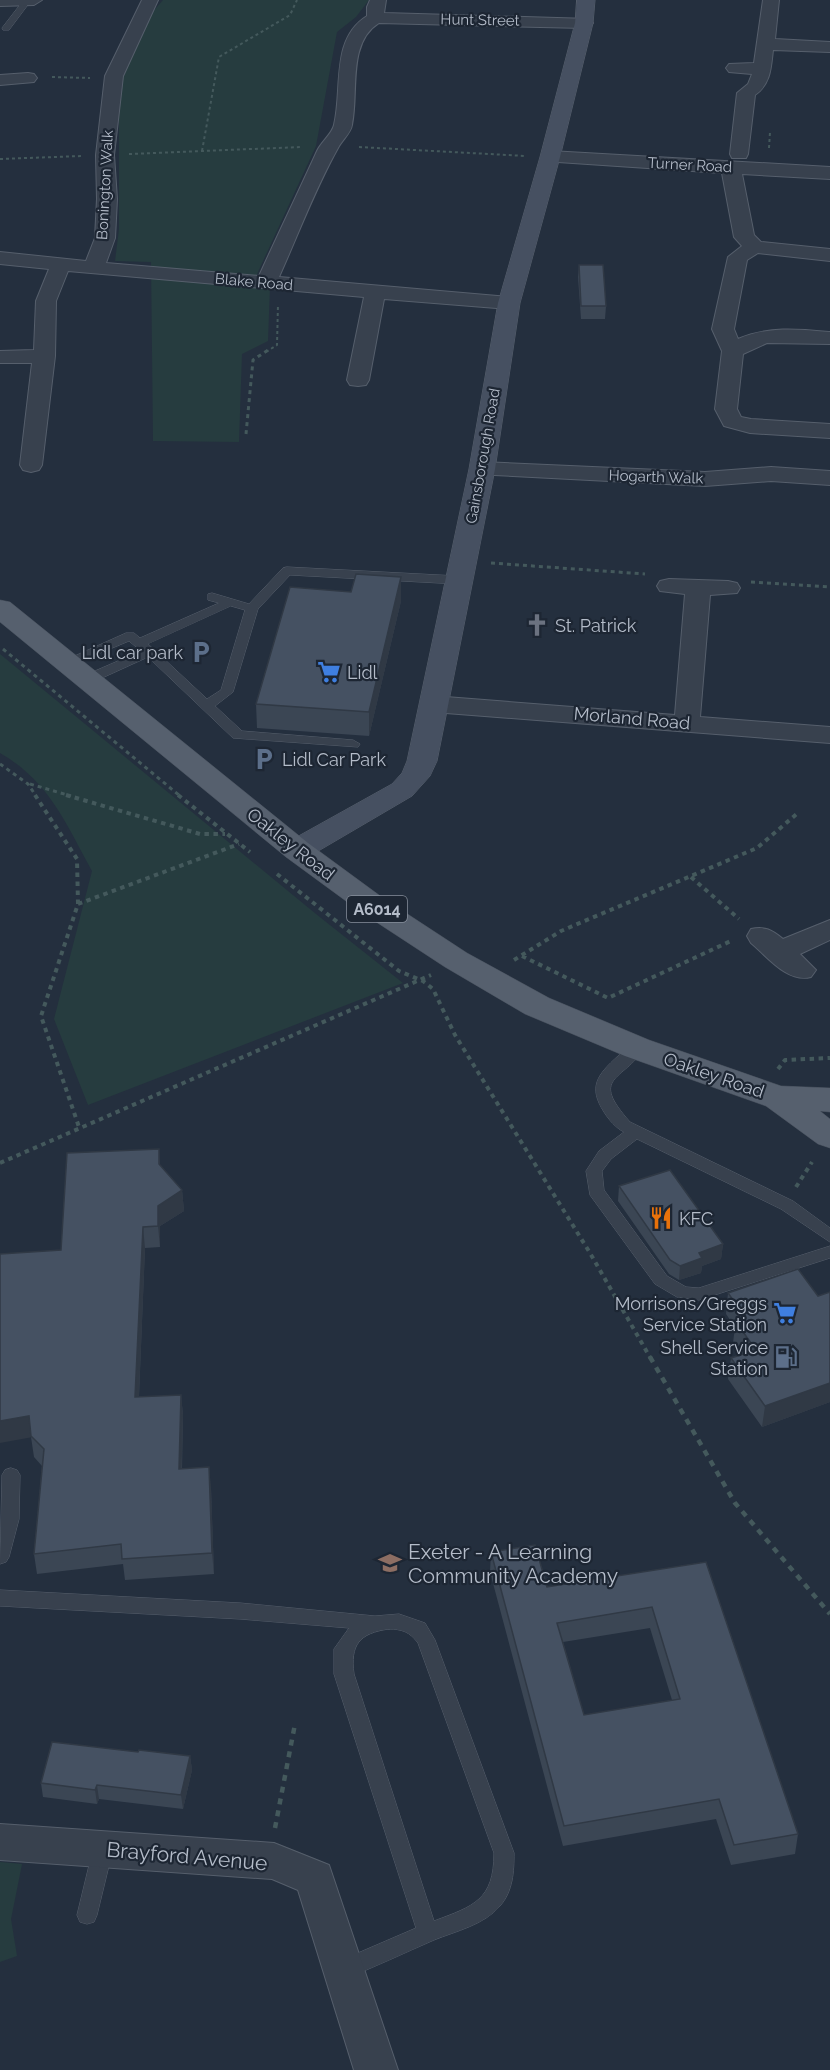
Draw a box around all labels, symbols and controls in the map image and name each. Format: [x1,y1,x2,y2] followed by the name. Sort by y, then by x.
[440,10,520,30] street label: Hunt Street
[93,130,117,240] street label: Bonington Walk
[647,154,733,176] street label: Turner Road
[214,270,294,294] street label: Blake Road
[462,387,504,525] street label: Gainsborough Road
[608,466,704,488] street label: Hogarth Walk
[524,612,550,638] church icon: St. Patrick
[555,615,637,636] place label: St. Patrick
[188,639,214,665] parking icon: Lidl car park
[81,642,183,663] place label: Lidl car park
[316,659,342,685] supermarket icon: Lidl
[347,662,378,683] place label: Lidl
[573,702,691,734] street label: Morland Road
[251,746,277,772] parking icon: Lidl Car Park
[282,749,386,770] place label: Lidl Car Park
[243,803,339,885] street label: Oakley Road
[347,896,407,922] road number: A6014
[661,1048,767,1102] street label: Oakley Road
[648,1205,674,1231] restaurant icon: KFC
[679,1208,713,1229] place label: KFC
[615,1293,767,1335] place label: Morrisons/Greggs Service Station
[772,1300,798,1326] supermarket icon: Morrisons/Greggs Service Station
[660,1337,768,1379] place label: Shell Service Station
[773,1344,799,1370] fuel station icon: Shell Service Station
[408,1539,618,1588] place label: Exeter - A Learning Community Academy
[377,1550,403,1576] school or university icon: Exeter - A Learning Community Academy
[105,1837,269,1875] street label: Brayford Avenue

